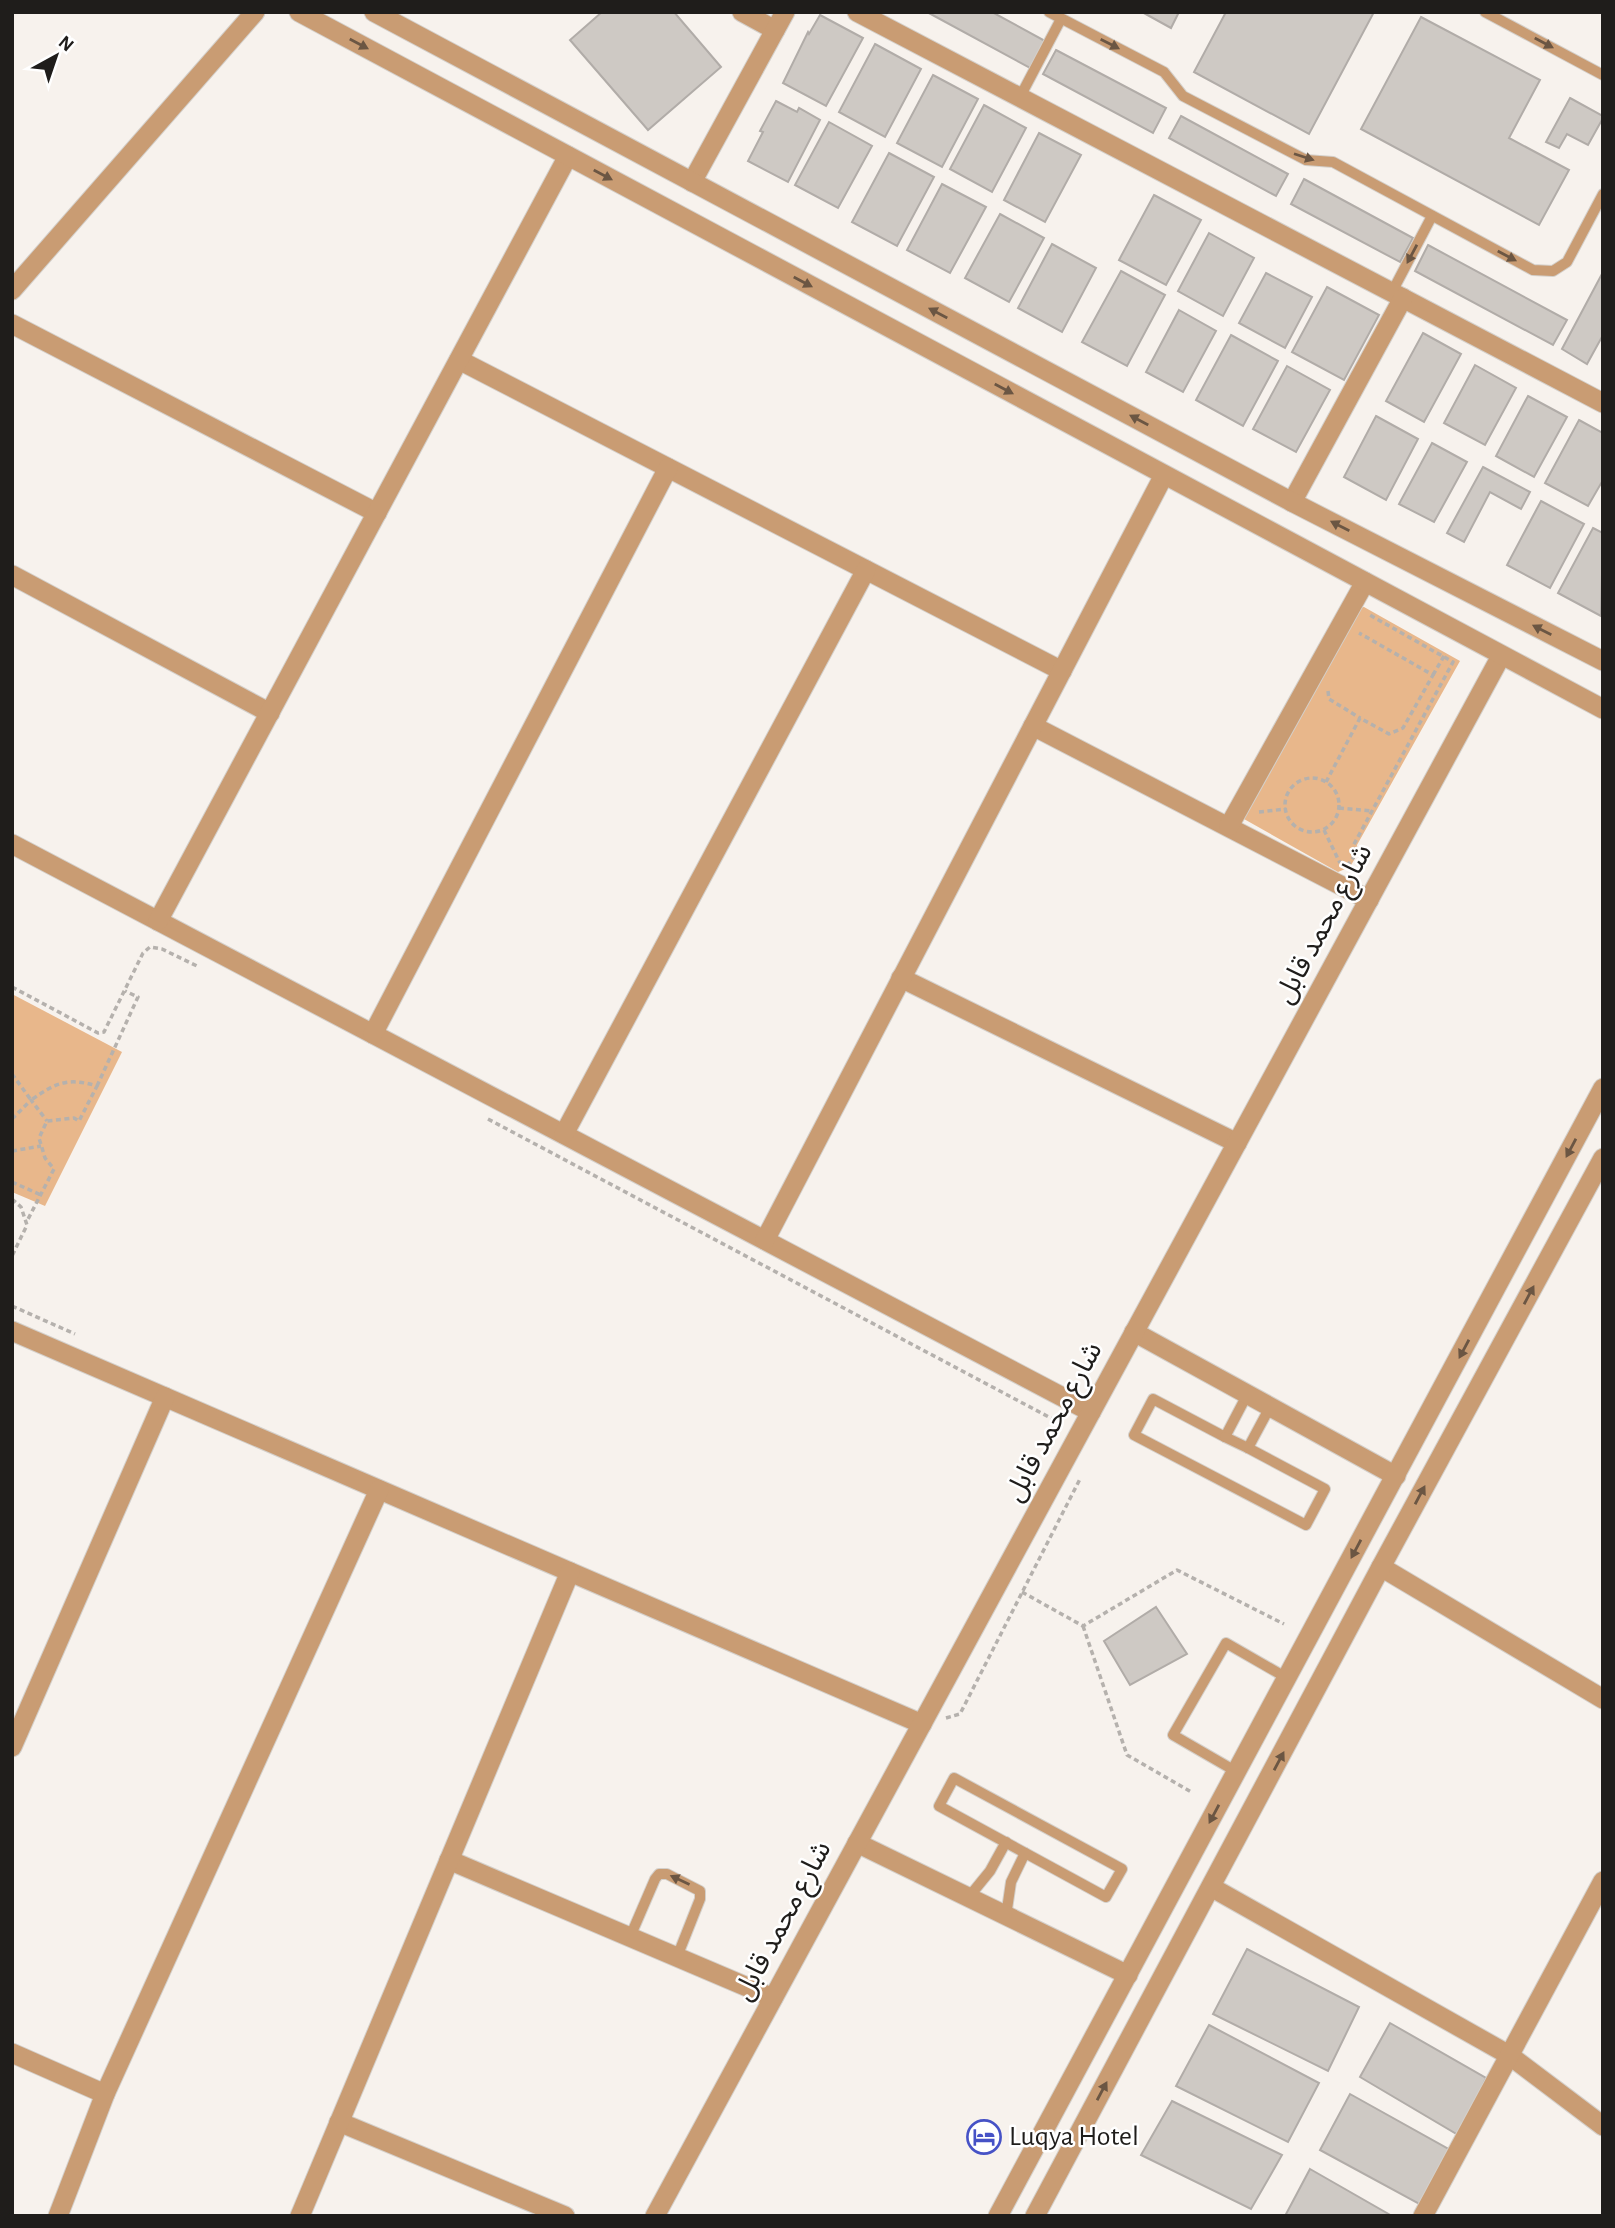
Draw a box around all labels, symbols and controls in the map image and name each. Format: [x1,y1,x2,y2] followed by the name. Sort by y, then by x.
[21,21,91,91] north arrow
[55,33,77,56] text: N
[1100,38,1120,49] one-way arrow
[1534,38,1554,49] one-way arrow
[349,39,369,50] one-way arrow
[1294,152,1315,162] one-way arrow
[593,169,613,181] one-way arrow
[1406,244,1417,264] one-way arrow
[1497,251,1517,262] one-way arrow
[794,276,813,288] one-way arrow
[928,307,948,319] one-way arrow
[994,384,1014,395] one-way arrow
[1129,414,1148,426] one-way arrow
[1330,521,1350,532] one-way arrow
[1532,625,1552,636] one-way arrow
[1270,840,1382,1011] street label: شارع محمد قابل
[1565,1138,1576,1158] one-way arrow
[1523,1285,1534,1305] one-way arrow
[1000,1338,1112,1509] street label: شارع محمد قابل
[1458,1339,1470,1358] one-way arrow
[1414,1485,1426,1505] one-way arrow
[1351,1539,1362,1559] one-way arrow
[1272,1750,1284,1770] one-way arrow
[1208,1805,1220,1824] one-way arrow
[729,1837,841,2008] street label: شارع محمد قابل
[670,1874,691,1885] one-way arrow
[1096,2081,1108,2101] one-way arrow
[965,2118,1003,2156] hotel icon: Luqya Hotel
[1009,2123,1139,2151] place label: Luqya Hotel

